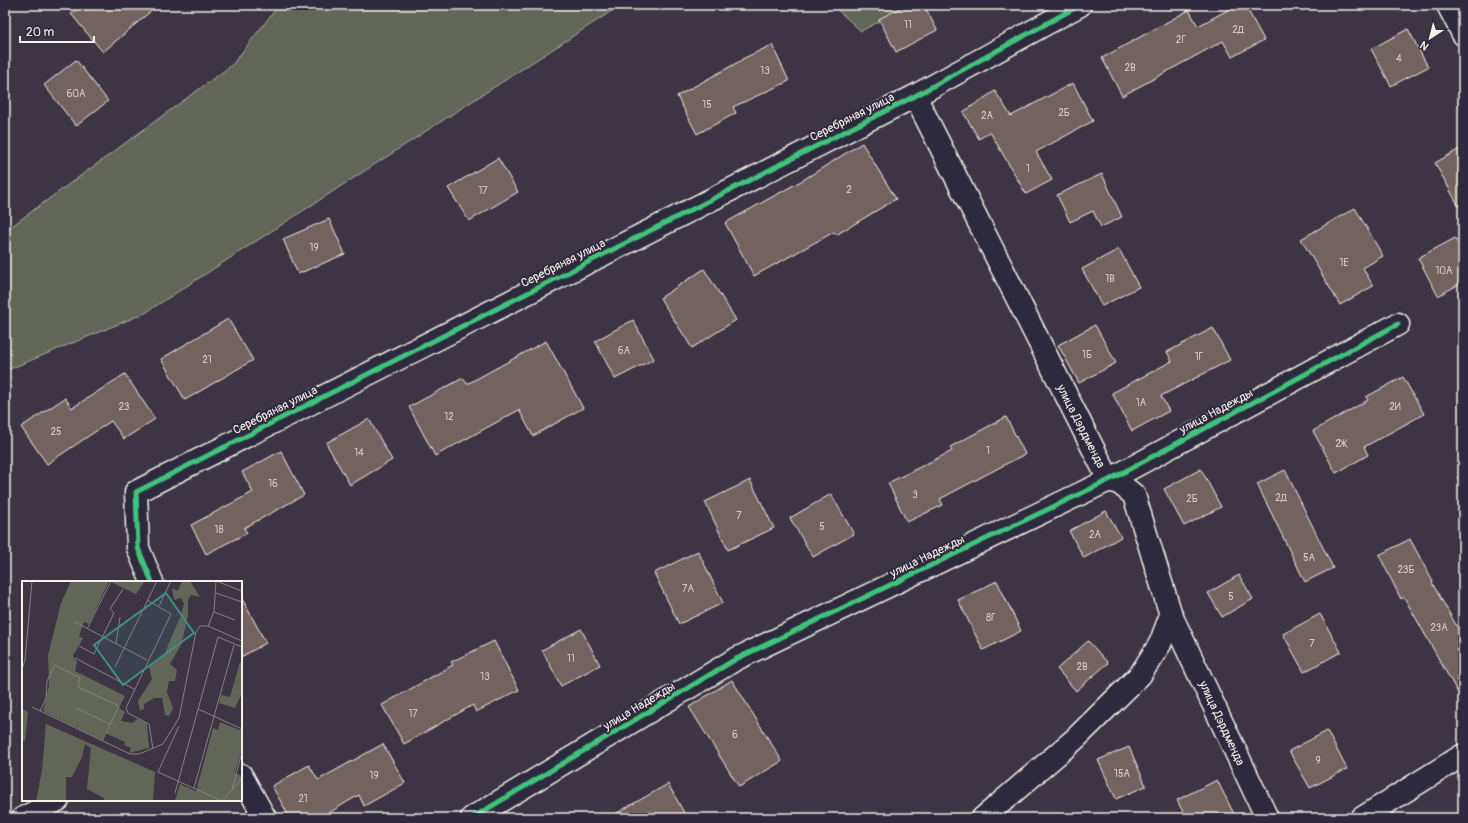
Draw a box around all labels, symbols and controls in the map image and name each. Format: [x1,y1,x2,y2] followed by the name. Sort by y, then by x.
[20,18,94,44] scale bar
[1410,18,1450,58] north arrow
[904,19,912,31] house number: 11
[1232,24,1245,36] house number: 2Д
[26,25,55,40] text: 20 m
[1176,34,1186,46] house number: 2Г
[1417,38,1431,53] text: N
[1396,53,1402,65] house number: 4
[1124,62,1136,74] house number: 2В
[760,65,770,77] house number: 13
[66,88,86,100] house number: 60А
[807,90,897,145] street label: Серебряная улица
[702,99,712,111] house number: 15
[1058,107,1070,119] house number: 2Б
[981,110,994,122] house number: 2А
[1026,163,1030,175] house number: 1
[846,184,852,196] house number: 2
[478,185,488,197] house number: 17
[518,236,608,291] street label: Серебряная улица
[309,242,319,254] house number: 19
[1339,257,1349,269] house number: 1Е
[1435,265,1453,277] house number: 10А
[1105,273,1115,285] house number: 1В
[618,345,631,357] house number: 6А
[1082,349,1092,361] house number: 1Б
[1195,351,1204,363] house number: 1Г
[202,354,212,366] house number: 21
[1053,381,1108,471] street label: улица Дэрдменда
[230,383,320,438] street label: Серебряная улица
[1176,386,1256,438] street label: улица Надежды
[1136,397,1147,409] house number: 1А
[119,401,130,413] house number: 23
[1389,401,1401,413] house number: 2И
[444,411,454,423] house number: 12
[50,426,62,438] house number: 25
[1335,438,1348,450] house number: 2Ж
[986,445,990,457] house number: 1
[354,447,364,459] house number: 14
[268,478,278,490] house number: 16
[912,489,918,501] house number: 3
[1275,492,1288,504] house number: 2Д
[1186,493,1198,505] house number: 2Б
[736,510,742,522] house number: 7
[819,521,825,533] house number: 5
[215,524,223,536] house number: 18
[1089,529,1102,541] house number: 2А
[886,532,967,581] street label: улица Надежды
[1303,552,1315,564] house number: 5А
[1398,564,1414,576] house number: 23Б
[22,581,242,801] inset map
[682,583,694,595] house number: 7А
[1228,591,1234,603] house number: 5
[986,612,996,624] house number: 8Г
[1430,622,1448,634] house number: 23А
[1309,638,1315,650] house number: 7
[567,653,575,665] house number: 11
[1076,661,1088,673] house number: 2В
[480,671,490,683] house number: 13
[1195,678,1248,768] street label: улица Дэрдменда
[600,679,678,734] street label: улица Надежды
[408,708,418,720] house number: 17
[732,729,738,741] house number: 6
[1315,755,1321,767] house number: 9
[1114,768,1130,780] house number: 15А
[369,770,379,782] house number: 19
[298,793,308,805] house number: 21

